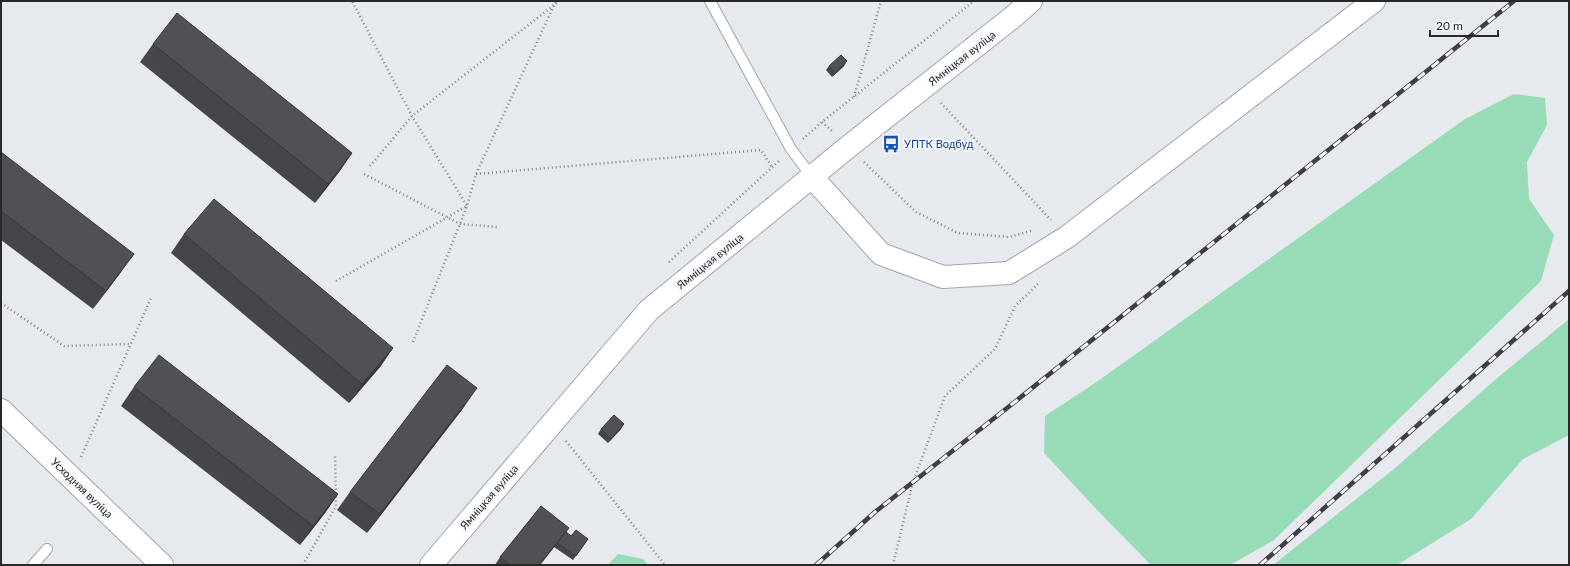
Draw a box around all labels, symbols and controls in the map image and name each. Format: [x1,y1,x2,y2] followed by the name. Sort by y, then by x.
[1430,12,1498,38] scale bar
[1436,18,1463,33] text: 20 m
[925,27,998,88] street label: Ямніцкая вуліца
[881,134,901,154] bus stop icon: УПТК Водбуд
[904,137,974,150] place label: УПТК Водбуд
[673,230,745,292] street label: Ямніцкая вуліца
[49,455,116,520] street label: Усходняя вуліца
[456,462,520,532] street label: Ямніцкая вуліца

